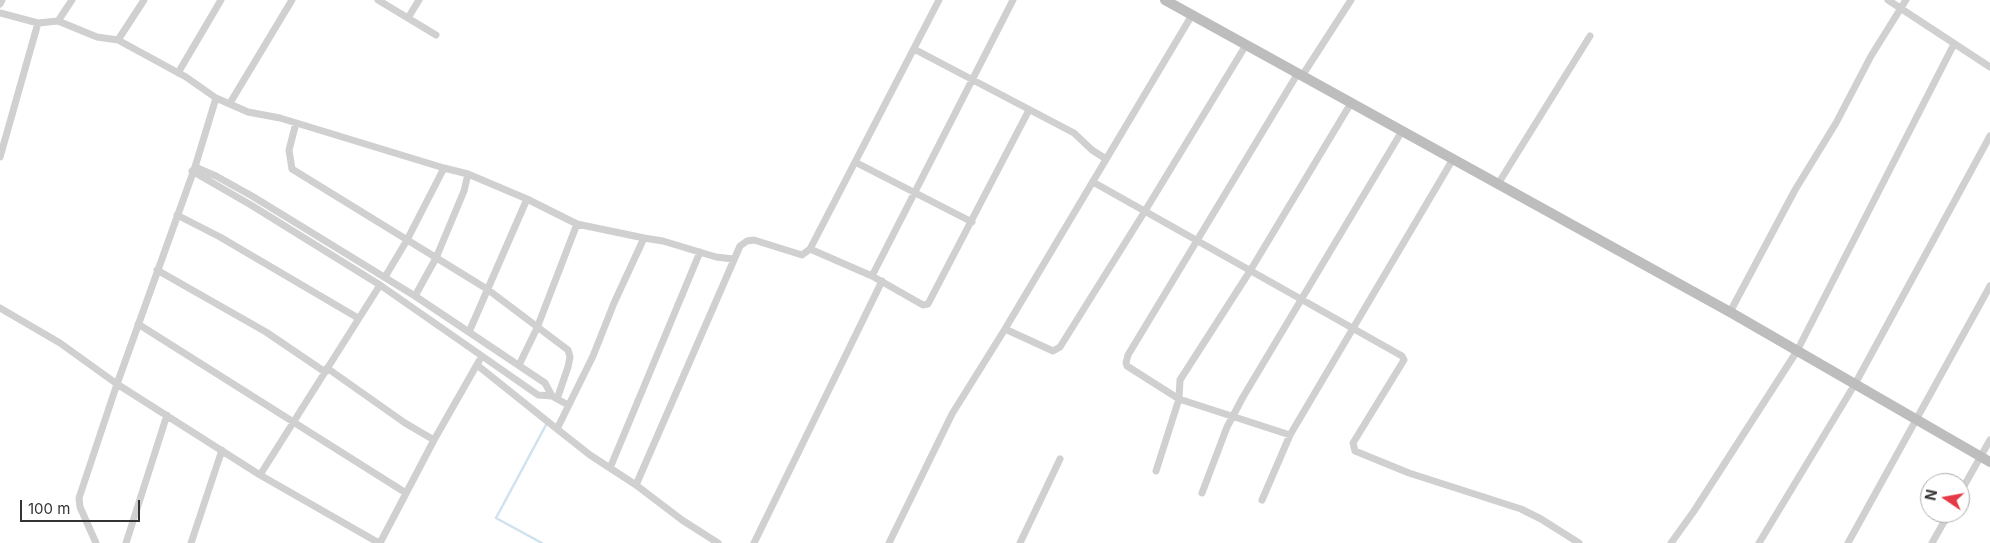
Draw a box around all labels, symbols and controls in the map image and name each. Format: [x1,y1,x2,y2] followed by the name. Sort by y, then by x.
[1920,473,1970,523] north arrow
[1921,488,1940,502] text: N
[22,490,142,522] scale bar
[28,499,70,518] text: 100 m

